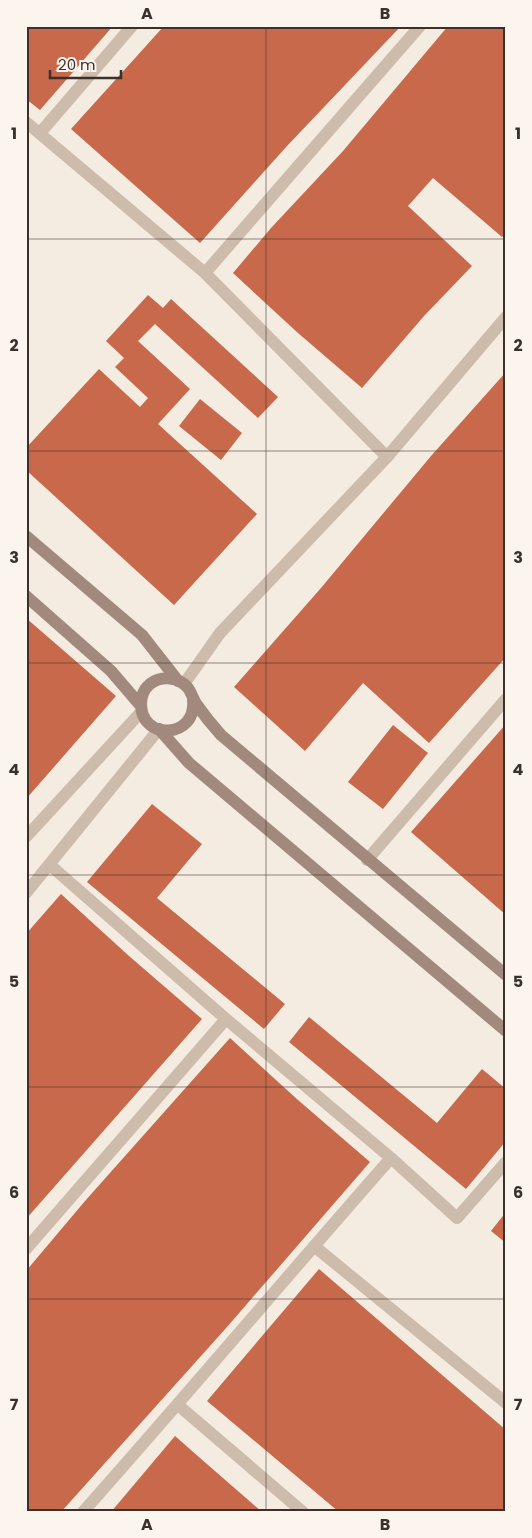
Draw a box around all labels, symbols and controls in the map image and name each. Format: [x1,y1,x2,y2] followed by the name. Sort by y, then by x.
[141,2,153,25] text: A
[380,2,390,25] text: B
[50,48,121,80] scale bar
[58,54,96,75] text: 20 m
[11,122,17,145] text: 1
[515,122,521,145] text: 1
[9,334,19,357] text: 2
[513,334,523,357] text: 2
[9,546,19,569] text: 3
[513,546,523,569] text: 3
[9,758,20,781] text: 4
[513,758,524,781] text: 4
[9,970,19,993] text: 5
[513,970,523,993] text: 5
[9,1181,19,1204] text: 6
[513,1181,523,1204] text: 6
[10,1393,19,1416] text: 7
[514,1393,523,1416] text: 7
[141,1513,153,1536] text: A
[380,1513,390,1536] text: B

